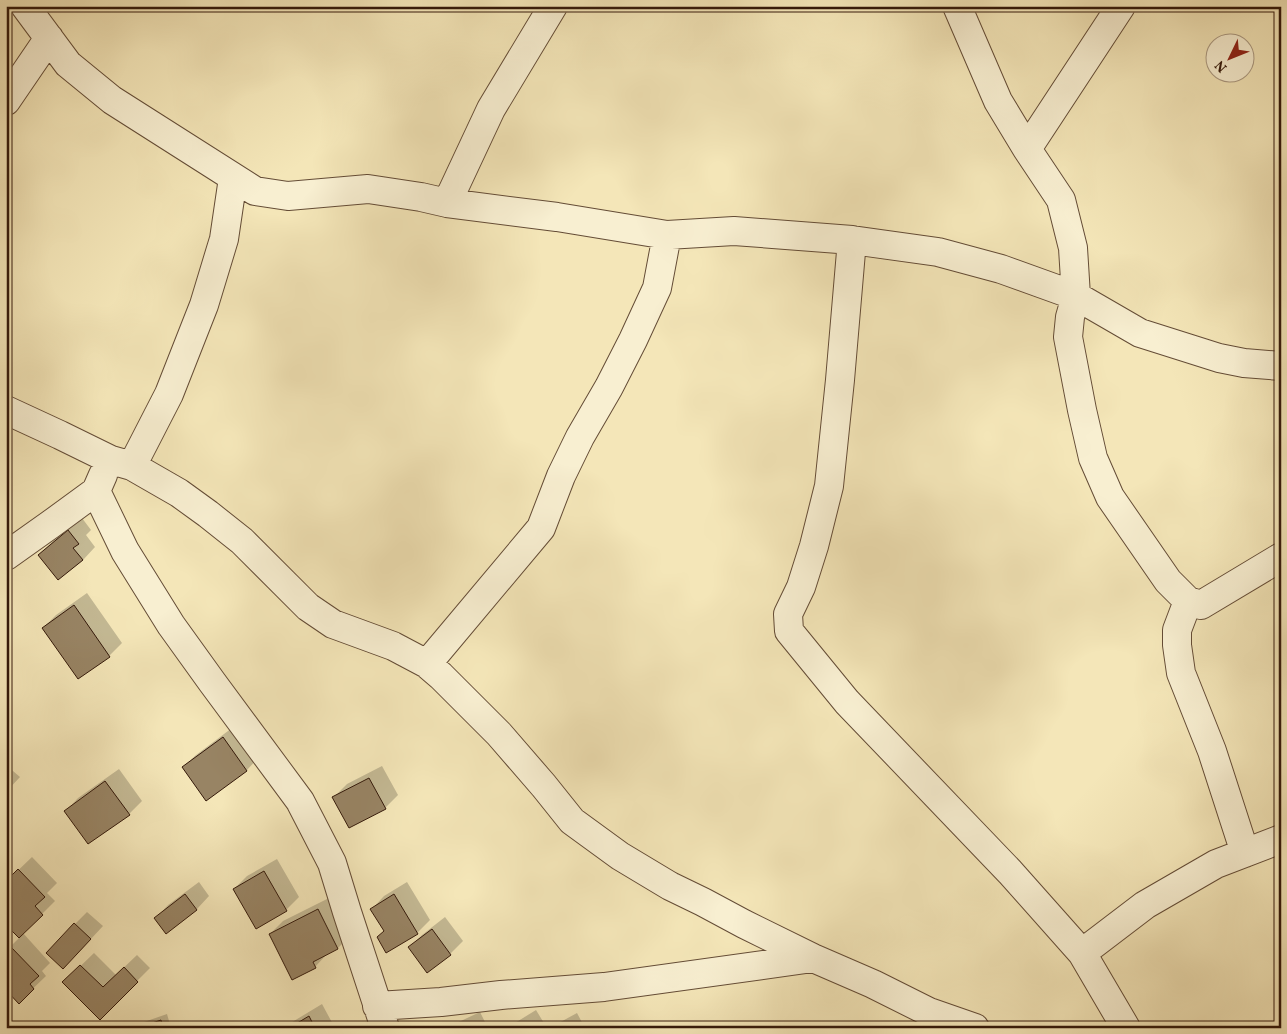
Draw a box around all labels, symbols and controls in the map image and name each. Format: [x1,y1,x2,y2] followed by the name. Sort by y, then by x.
[1204,32,1254,82] north arrow
[1211,56,1232,76] text: N

